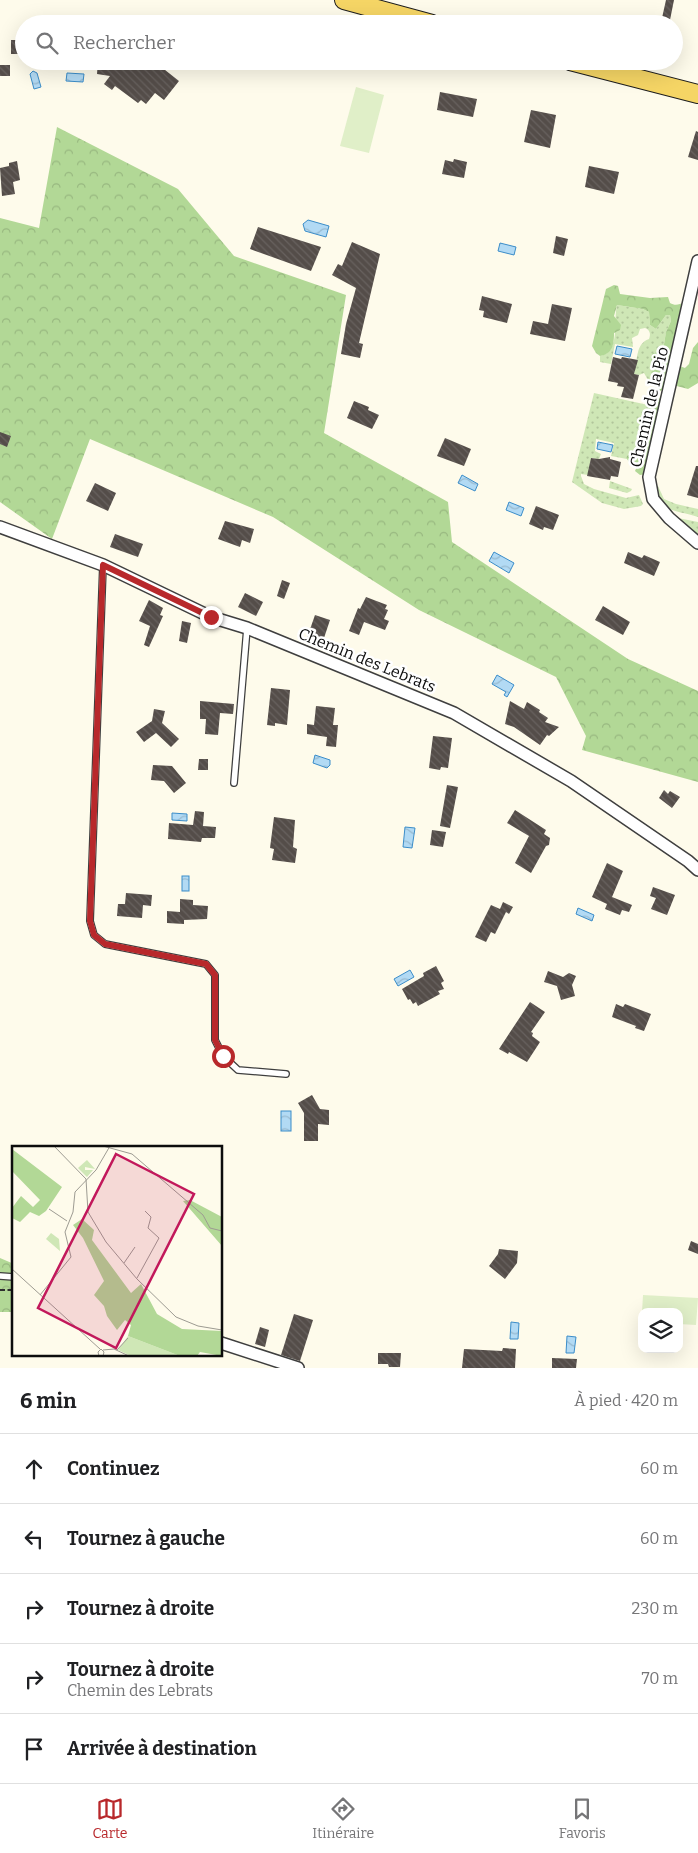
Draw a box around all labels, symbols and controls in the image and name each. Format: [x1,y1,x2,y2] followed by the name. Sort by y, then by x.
[15,15,683,70] search box
[33,29,61,57] icon: search
[73,31,175,54] text: Rechercher
[626,345,672,469] street label: Chemin de la Pio
[200,606,223,629] route end
[296,624,438,696] street label: Chemin des Lebrats
[212,1045,235,1068] route start
[12,1146,222,1356] inset map
[638,1308,683,1353] map controls
[638,1308,683,1353] button: layers
[20,1388,76,1414] text: 6 min
[574,1391,678,1410] text: À pied · 420 m
[20,1455,48,1483] icon: ahead
[67,1457,160,1480] text: Continuez
[640,1459,678,1478] text: 60 m
[20,1525,48,1553] icon: left
[67,1527,225,1550] text: Tournez à gauche
[640,1529,678,1548] text: 60 m
[20,1595,48,1623] icon: right
[67,1597,214,1620] text: Tournez à droite
[631,1599,678,1618] text: 230 m
[67,1658,214,1681] text: Tournez à droite
[20,1665,48,1693] icon: right
[642,1669,678,1688] text: 70 m
[67,1681,213,1700] text: Chemin des Lebrats
[20,1735,48,1763] icon: arrive
[67,1737,257,1760] text: Arrivée à destination
[92,1795,128,1842] tab: Carte
[312,1795,374,1842] tab: Itinéraire
[559,1795,606,1842] tab: Favoris

